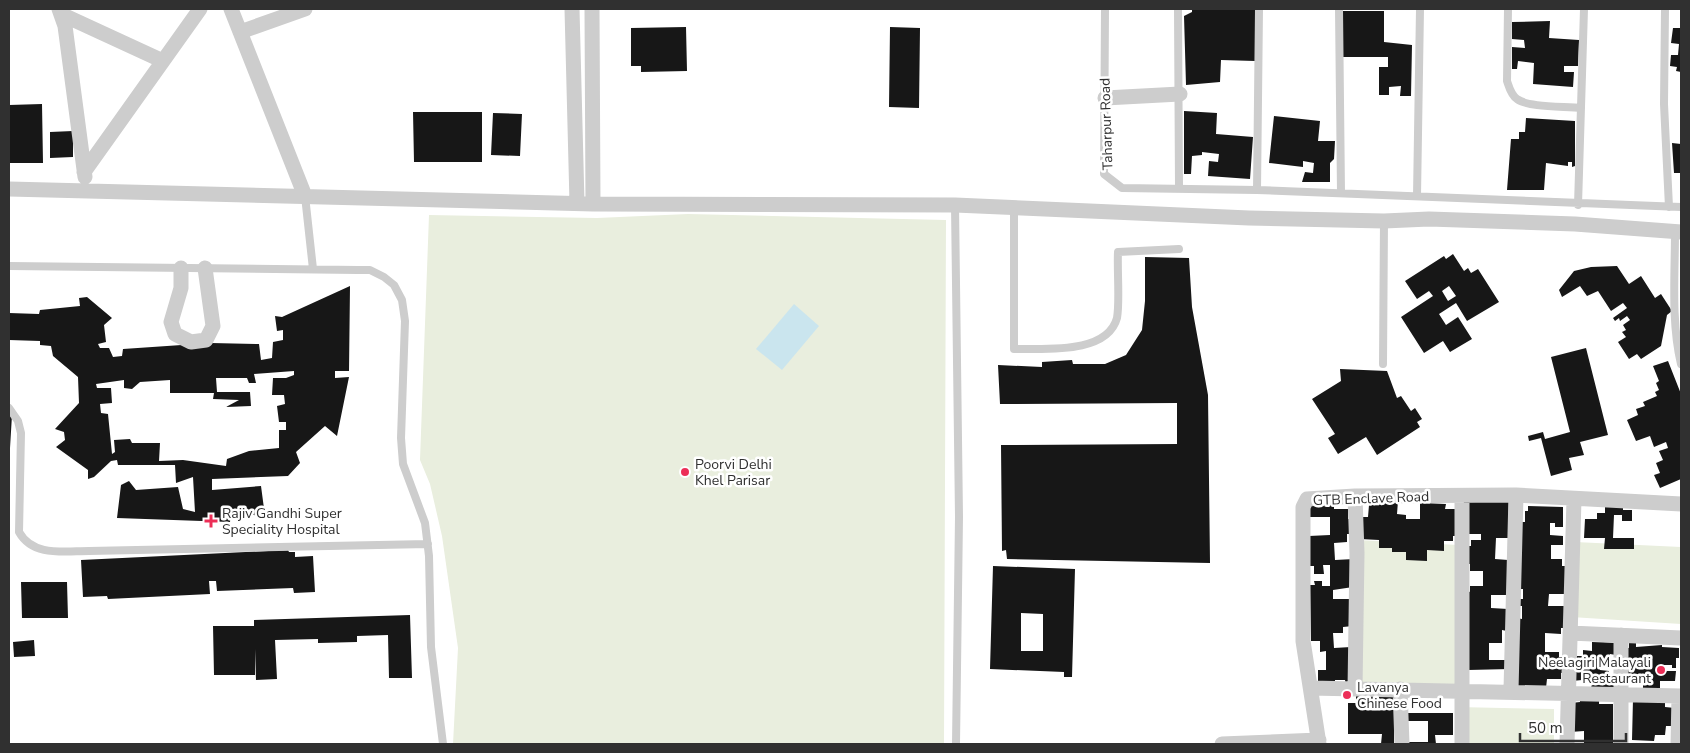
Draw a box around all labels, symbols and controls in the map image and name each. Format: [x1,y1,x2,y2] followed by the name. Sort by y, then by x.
[1095,77,1118,170] street label: Taharpur Road
[695,455,772,490] place label: Poorvi Delhi Khel Parisar
[679,466,691,478] marker: Poorvi Delhi Khel Parisar
[1313,487,1429,510] street label: GTB Enclave Road
[222,504,342,539] place label: Rajiv Gandhi Super Speciality Hospital
[204,514,218,528] marker: Rajiv Gandhi Super Speciality Hospital
[1538,653,1651,688] place label: Neelagiri Malayali Restaurant
[1655,664,1667,676] marker: Neelagiri Malayali Restaurant
[1357,678,1442,713] place label: Lavanya Chinese Food
[1341,689,1353,701] marker: Lavanya Chinese Food
[1520,710,1626,742] scale bar
[1528,718,1563,738] text: 50 m

